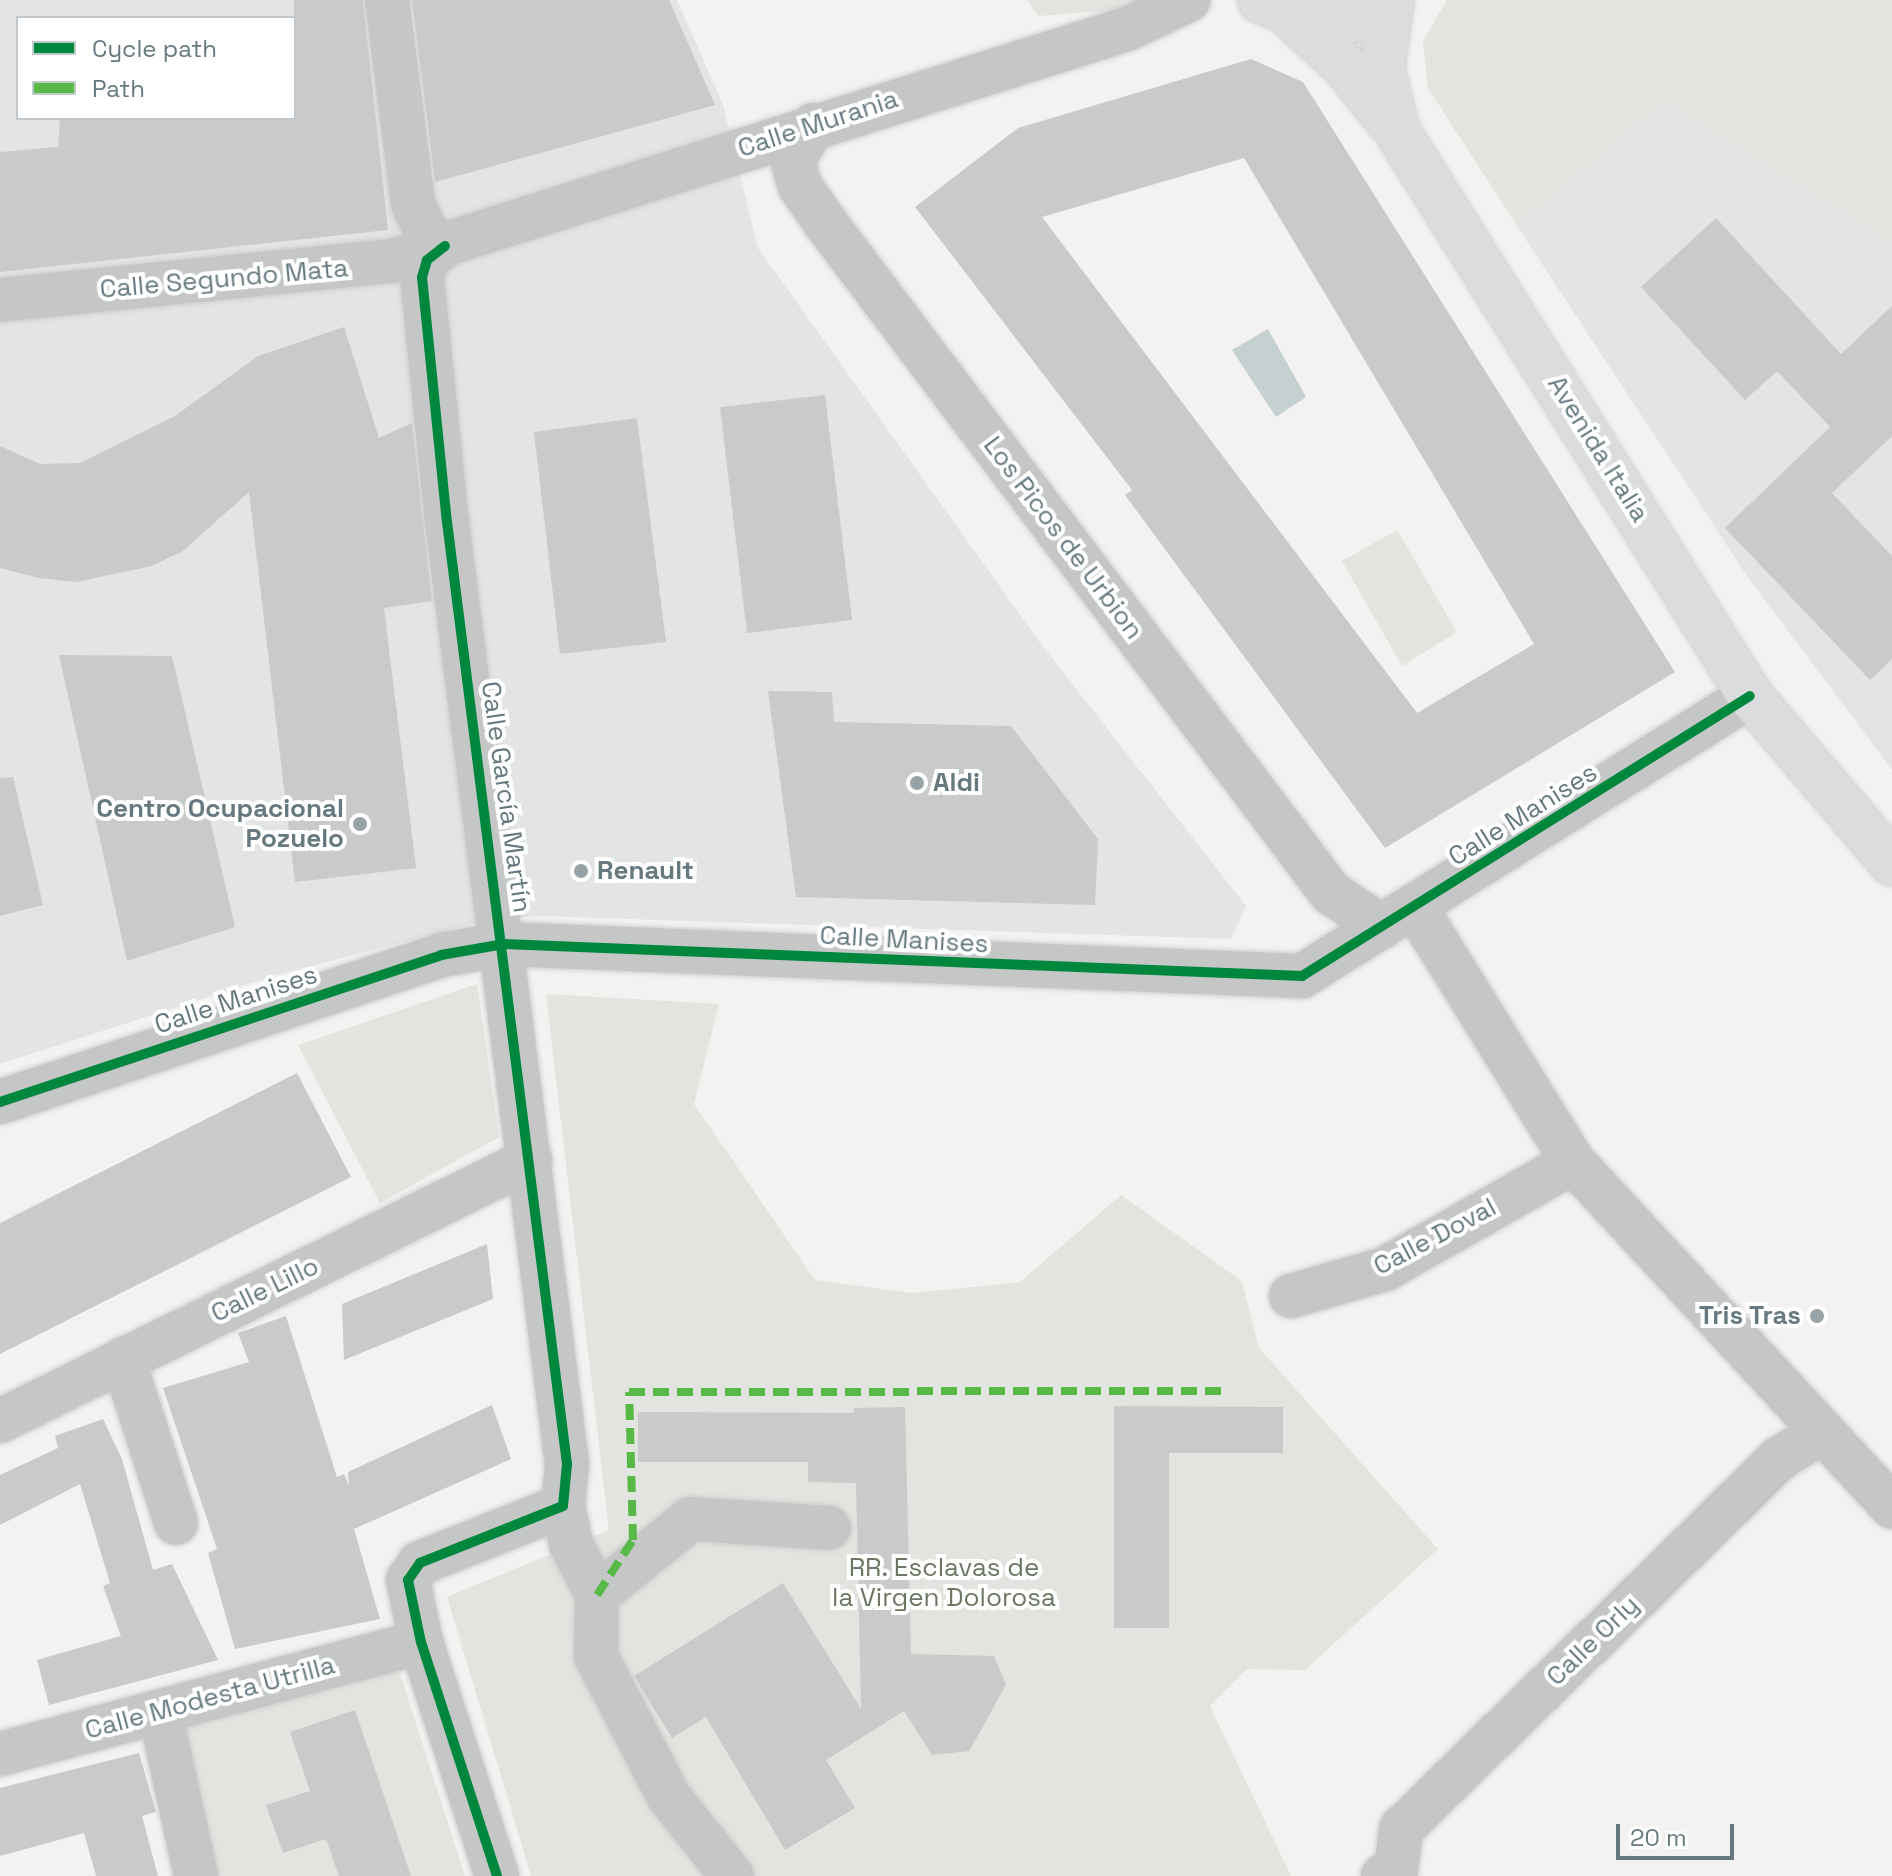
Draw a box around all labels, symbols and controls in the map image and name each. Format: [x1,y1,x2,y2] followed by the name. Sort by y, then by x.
[16,16,296,120] legend
[92,33,217,64] text: Cycle path
[92,73,145,104] text: Path
[734,83,902,165] street label: Calle Murania
[98,253,350,305] street label: Calle Segundo Mata
[1541,370,1655,528] street label: Avenida Italia
[977,431,1149,645] street label: Los Picos de Urbion
[474,679,538,915] street label: Calle García Martín
[1443,757,1603,873] street label: Calle Manises
[933,767,980,799] place label: Aldi
[908,774,926,792] marker: Aldi
[96,793,344,854] place label: Centro Ocupacional Pozuelo
[351,815,369,833] marker: Centro Ocupacional Pozuelo
[597,855,694,887] place label: Renault
[572,862,590,880] marker: Renault
[819,920,989,960] street label: Calle Manises
[151,959,321,1041] street label: Calle Manises
[1368,1192,1502,1282] street label: Calle Doval
[206,1251,324,1329] street label: Calle Lillo
[1698,1300,1801,1332] place label: Tris Tras
[1808,1307,1826,1325] marker: Tris Tras
[832,1552,1056,1614] park label: RR. Esclavas de la Virgen Dolorosa
[1540,1590,1646,1692] street label: Calle Orly
[82,1650,338,1746] street label: Calle Modesta Utrilla
[1620,1808,1738,1858] scale bar
[1630,1822,1687,1853] text: 20 m

